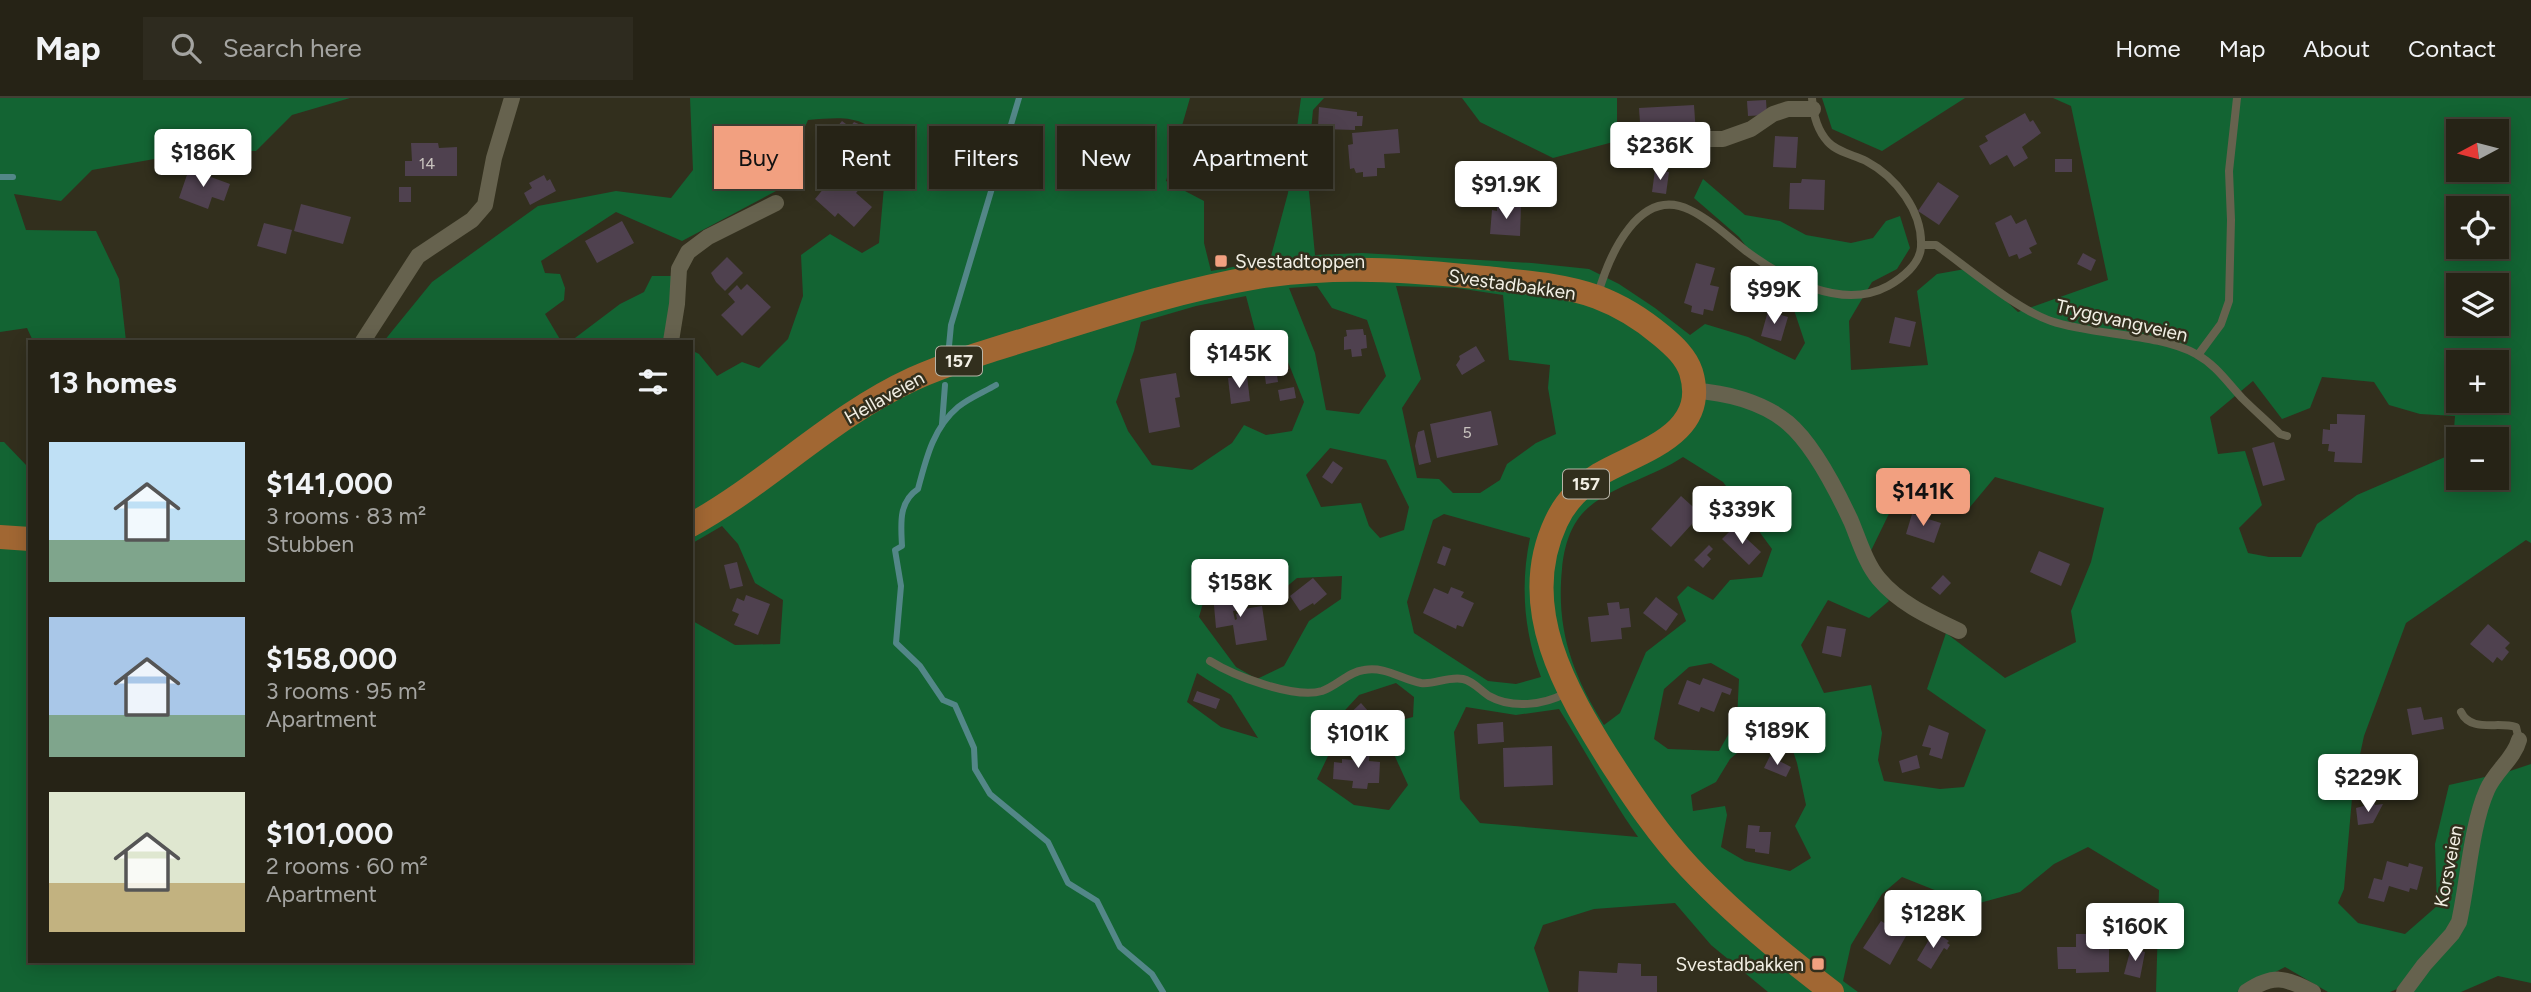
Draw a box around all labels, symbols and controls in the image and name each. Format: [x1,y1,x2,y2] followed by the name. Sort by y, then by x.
[143,17,633,80] search box
[35,29,101,68] text: Map
[167,29,205,67] icon: search
[223,32,362,64] text: Search here
[2115,34,2181,63] text: Home
[2219,34,2265,63] text: Map
[2303,34,2370,63] text: About
[2408,34,2496,63] text: Contact
[2446,119,2510,182] north arrow
[2446,119,2509,490] map controls
[1611,122,1709,182] pin: $236K
[714,126,803,189] chip: Buy
[817,126,915,189] chip: Rent
[929,126,1043,189] chip: Filters
[1057,126,1155,189] chip: New
[1169,126,1333,189] chip: Apartment
[154,130,252,189] pin: $186K
[1626,131,1694,159] text: $236K
[170,138,236,166] text: $186K
[419,154,435,173] house number: 14
[1449,162,1563,221] pin: $91.9K
[1471,170,1541,198] text: $91.9K
[2446,196,2509,259] button: locate
[1235,250,1365,273] place label: Svestadtoppen
[1213,253,1229,269] marker: Svestadtoppen
[1447,264,1577,305] street label: Svestadbakken
[1733,266,1815,326] pin: $99K
[2446,273,2509,336] button: layers
[1747,275,1801,303] text: $99K
[2054,294,2190,347] street label: Tryggvangveien
[1190,330,1288,390] pin: $145K
[1206,339,1272,367] text: $145K
[936,346,982,376] road number: 157
[2446,350,2509,413] button: +
[634,363,672,401] icon: filters
[49,364,177,401] text: 13 homes
[840,366,928,429] street label: Hellaveien
[1462,423,1472,442] house number: 5
[2446,427,2509,490] button: −
[266,465,393,502] text: $141,000
[1874,468,1972,528] pin: $141K
[105,470,189,554] icon: home
[1563,470,1609,498] road number: 157
[1892,477,1954,505] text: $141K
[1693,486,1791,546] pin: $339K
[1709,495,1775,523] text: $339K
[266,502,426,530] text: 3 rooms · 83 m²
[266,530,354,558] text: Stubben
[1191,560,1289,619] pin: $158K
[1207,568,1273,596] text: $158K
[266,640,397,677] text: $158,000
[105,645,189,729] icon: home
[266,677,426,705] text: 3 rooms · 95 m²
[266,705,377,733] text: Apartment
[1728,708,1826,767] pin: $189K
[1309,710,1407,770] pin: $101K
[1744,716,1810,744] text: $189K
[1327,719,1389,747] text: $101K
[2319,754,2417,814] pin: $229K
[2334,763,2402,791] text: $229K
[266,815,393,852] text: $101,000
[105,820,189,904] icon: home
[2429,823,2468,909] street label: Korsveien
[266,852,428,880] text: 2 rooms · 60 m²
[266,880,377,908] text: Apartment
[1884,890,1982,950] pin: $128K
[1900,899,1966,927] text: $128K
[2086,904,2184,963] pin: $160K
[2102,912,2168,940] text: $160K
[1675,953,1804,976] place label: Svestadbakken
[1810,956,1826,972] marker: Svestadbakken

